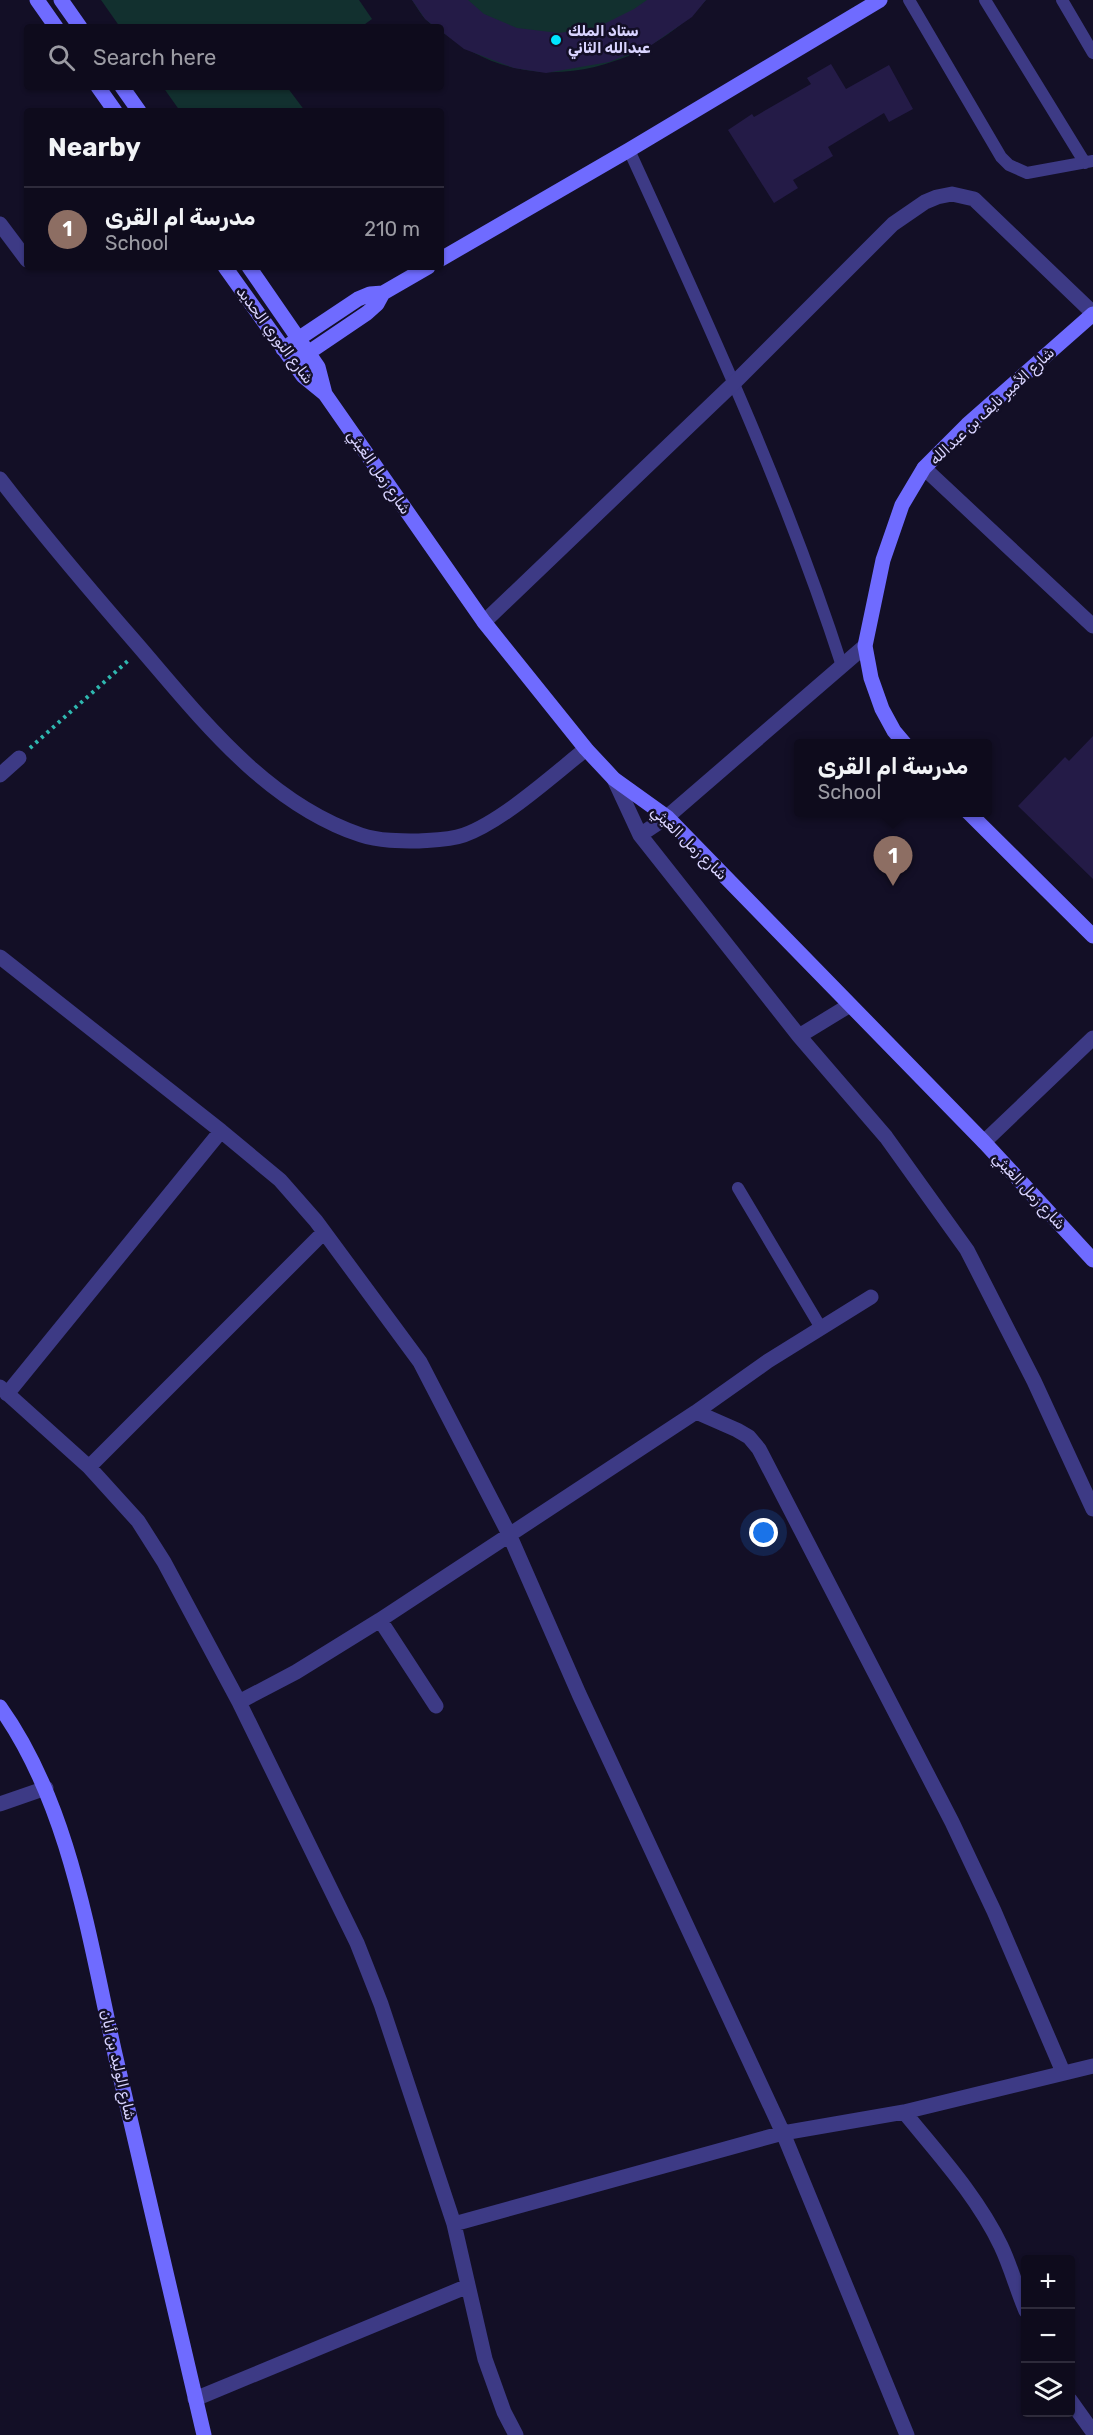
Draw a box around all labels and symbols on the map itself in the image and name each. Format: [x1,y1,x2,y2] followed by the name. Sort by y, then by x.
[568,22,651,60] place label: ستاد الملك عبدالله الثاني
[549,33,563,47] marker: ستاد الملك عبدالله الثاني
[231,283,317,388] street label: شارع النوري الحديد
[926,344,1059,470] street label: شارع الأمير نايف بن عبدالله
[341,426,415,519] street label: شارع زمل الغيثي
[645,802,731,886] street label: شارع زمل الغيثي
[874,836,912,886] pin: 1
[987,1149,1069,1235] street label: شارع زمل الغيثي
[749,1518,778,1547] your location
[95,2008,139,2122] street label: شارع الوليد بن أبان

